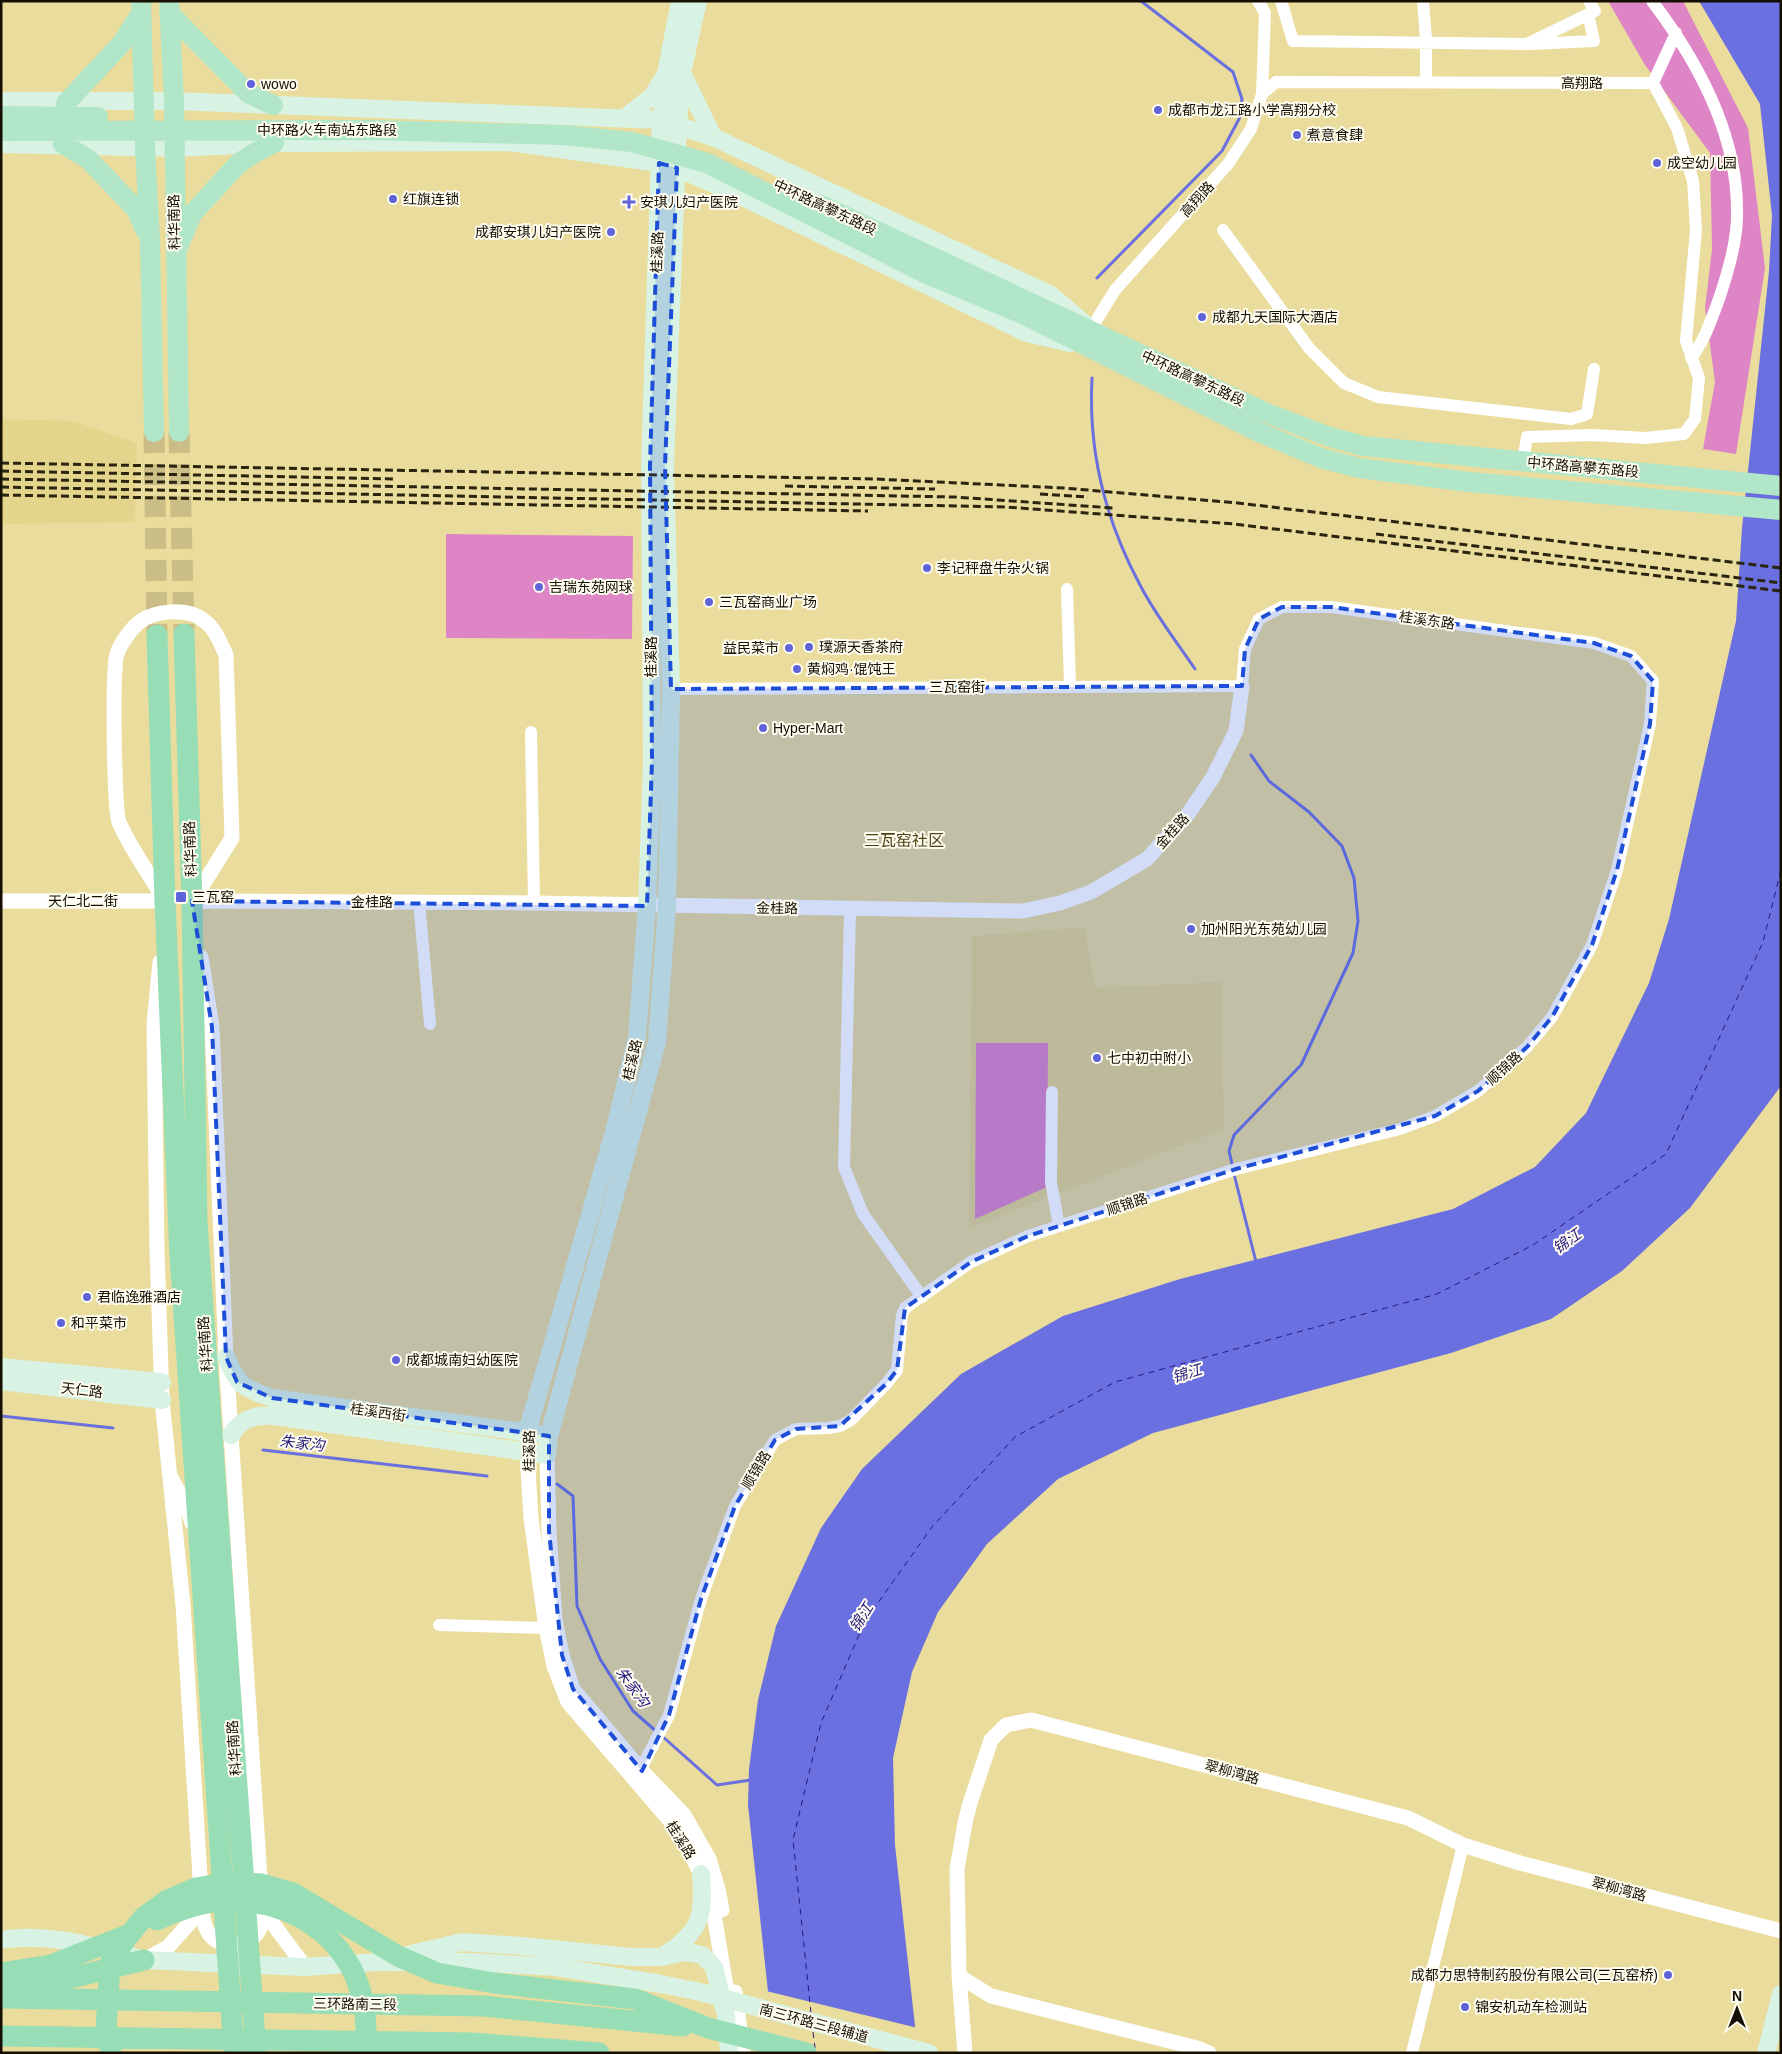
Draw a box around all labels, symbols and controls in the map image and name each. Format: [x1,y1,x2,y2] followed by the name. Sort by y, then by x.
[1561,75,1603,91] street label: 高翔路
[260,76,297,92] place label: wowo
[245,78,257,90] marker: wowo
[1168,102,1336,118] place label: 成都市龙江路小学高翔分校
[1152,104,1164,116] marker: 成都市龙江路小学高翔分校
[257,122,397,138] street label: 中环路火车南站东路段
[1306,127,1363,143] place label: 煮意食肆
[1291,129,1303,141] marker: 煮意食肆
[1667,155,1737,171] place label: 成空幼儿园
[1651,157,1663,169] marker: 成空幼儿园
[771,176,879,238] street label: 中环路高攀东路段
[1177,178,1217,220] street label: 高翔路
[403,191,459,207] place label: 红旗连锁
[387,193,399,205] marker: 红旗连锁
[166,194,182,250] street label: 科华南路
[640,194,738,210] place label: 安琪儿妇产医院
[622,195,636,209] marker: 安琪儿妇产医院
[475,224,601,240] place label: 成都安琪儿妇产医院
[605,226,617,238] marker: 成都安琪儿妇产医院
[648,231,666,273] street label: 桂溪路
[1212,309,1338,325] place label: 成都九天国际大酒店
[1196,311,1208,323] marker: 成都九天国际大酒店
[1139,347,1247,409] street label: 中环路高攀东路段
[1527,454,1639,480] street label: 中环路高攀东路段
[937,560,1049,576] place label: 李记秤盘牛杂火锅
[921,562,933,574] marker: 李记秤盘牛杂火锅
[549,579,633,595] place label: 吉瑞东苑网球
[533,581,545,593] marker: 吉瑞东苑网球
[719,594,817,610] place label: 三瓦窑商业广场
[703,596,715,608] marker: 三瓦窑商业广场
[1398,608,1456,632] street label: 桂溪东路
[643,636,659,678] street label: 桂溪路
[819,639,903,655] place label: 璞源天香茶府
[723,640,779,656] place label: 益民菜市
[803,641,815,653] marker: 璞源天香茶府
[783,642,795,654] marker: 益民菜市
[807,661,896,677] place label: 黄焖鸡·馄饨王
[791,663,803,675] marker: 黄焖鸡·馄饨王
[929,679,985,695] street label: 三瓦窑街
[773,720,843,736] place label: Hyper-Mart
[757,722,769,734] marker: Hyper-Mart
[1152,810,1192,852] street label: 金桂路
[181,821,199,877] street label: 科华南路
[864,832,944,849] district label: 三瓦窑社区
[192,889,234,905] place label: 三瓦窑
[174,890,188,904] marker: 三瓦窑
[48,893,118,909] street label: 天仁北二街
[351,894,393,910] street label: 金桂路
[756,900,798,916] street label: 金桂路
[1201,921,1327,937] place label: 加州阳光东苑幼儿园
[1185,923,1197,935] marker: 加州阳光东苑幼儿园
[619,1038,645,1082] street label: 桂溪路
[1483,1048,1525,1088] street label: 顺锦路
[1107,1050,1191,1066] place label: 七中初中附小
[1091,1052,1103,1064] marker: 七中初中附小
[1105,1190,1149,1218] street label: 顺锦路
[1550,1224,1586,1257] water label: 锦江
[97,1289,181,1305] place label: 君临逸雅酒店
[81,1291,93,1303] marker: 君临逸雅酒店
[71,1315,127,1331] place label: 和平菜市
[195,1316,215,1372] street label: 科华南路
[55,1317,67,1329] marker: 和平菜市
[406,1352,518,1368] place label: 成都城南妇幼医院
[390,1354,402,1366] marker: 成都城南妇幼医院
[1170,1360,1206,1386] water label: 锦江
[60,1380,104,1400] street label: 天仁路
[349,1400,407,1424] street label: 桂溪西街
[521,1430,537,1472] street label: 桂溪路
[279,1432,327,1454] water label: 朱家沟
[738,1448,774,1492] street label: 顺锦路
[846,1598,877,1634] water label: 锦江
[613,1664,654,1712] water label: 朱家沟
[224,1720,244,1776] street label: 科华南路
[1203,1757,1261,1787] street label: 翠柳湾路
[663,1818,699,1862] street label: 桂溪路
[1590,1874,1648,1904] street label: 翠柳湾路
[1411,1967,1658,1983] place label: 成都力思特制药股份有限公司(三瓦窑桥)
[1662,1969,1674,1981] marker: 成都力思特制药股份有限公司(三瓦窑桥)
[1712,1984,1762,2034] north arrow
[1732,1988,1742,2004] text: N
[313,1995,397,2013] street label: 三环路南三段
[1475,1999,1587,2015] place label: 锦安机动车检测站
[758,2001,870,2045] street label: 南三环路三段辅道
[1459,2001,1471,2013] marker: 锦安机动车检测站

